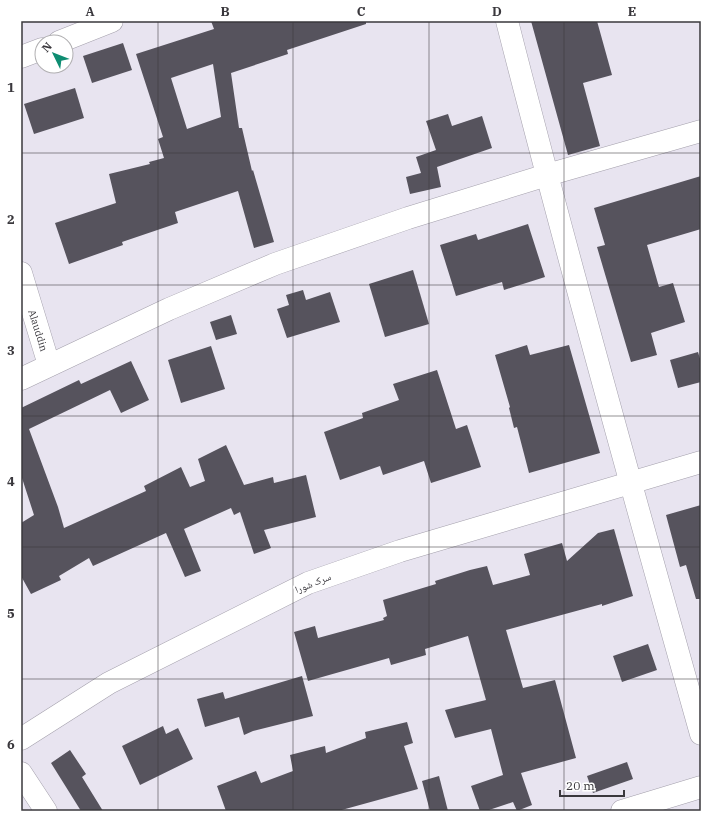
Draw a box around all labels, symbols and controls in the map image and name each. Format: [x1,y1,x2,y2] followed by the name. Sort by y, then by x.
[85,3,95,20] text: A
[220,3,230,20] text: B
[357,3,366,20] text: C
[492,3,502,20] text: D
[628,3,636,20] text: E
[34,34,74,74] north arrow
[39,39,55,55] text: N
[7,79,15,96] text: 1
[7,211,15,228] text: 2
[26,308,51,354] street label: Alauddin
[7,342,15,359] text: 3
[7,473,15,490] text: 4
[293,570,333,596] street label: سرک شورا
[7,605,15,622] text: 5
[7,736,15,753] text: 6
[560,772,624,798] scale bar
[566,778,595,793] text: 20 m

